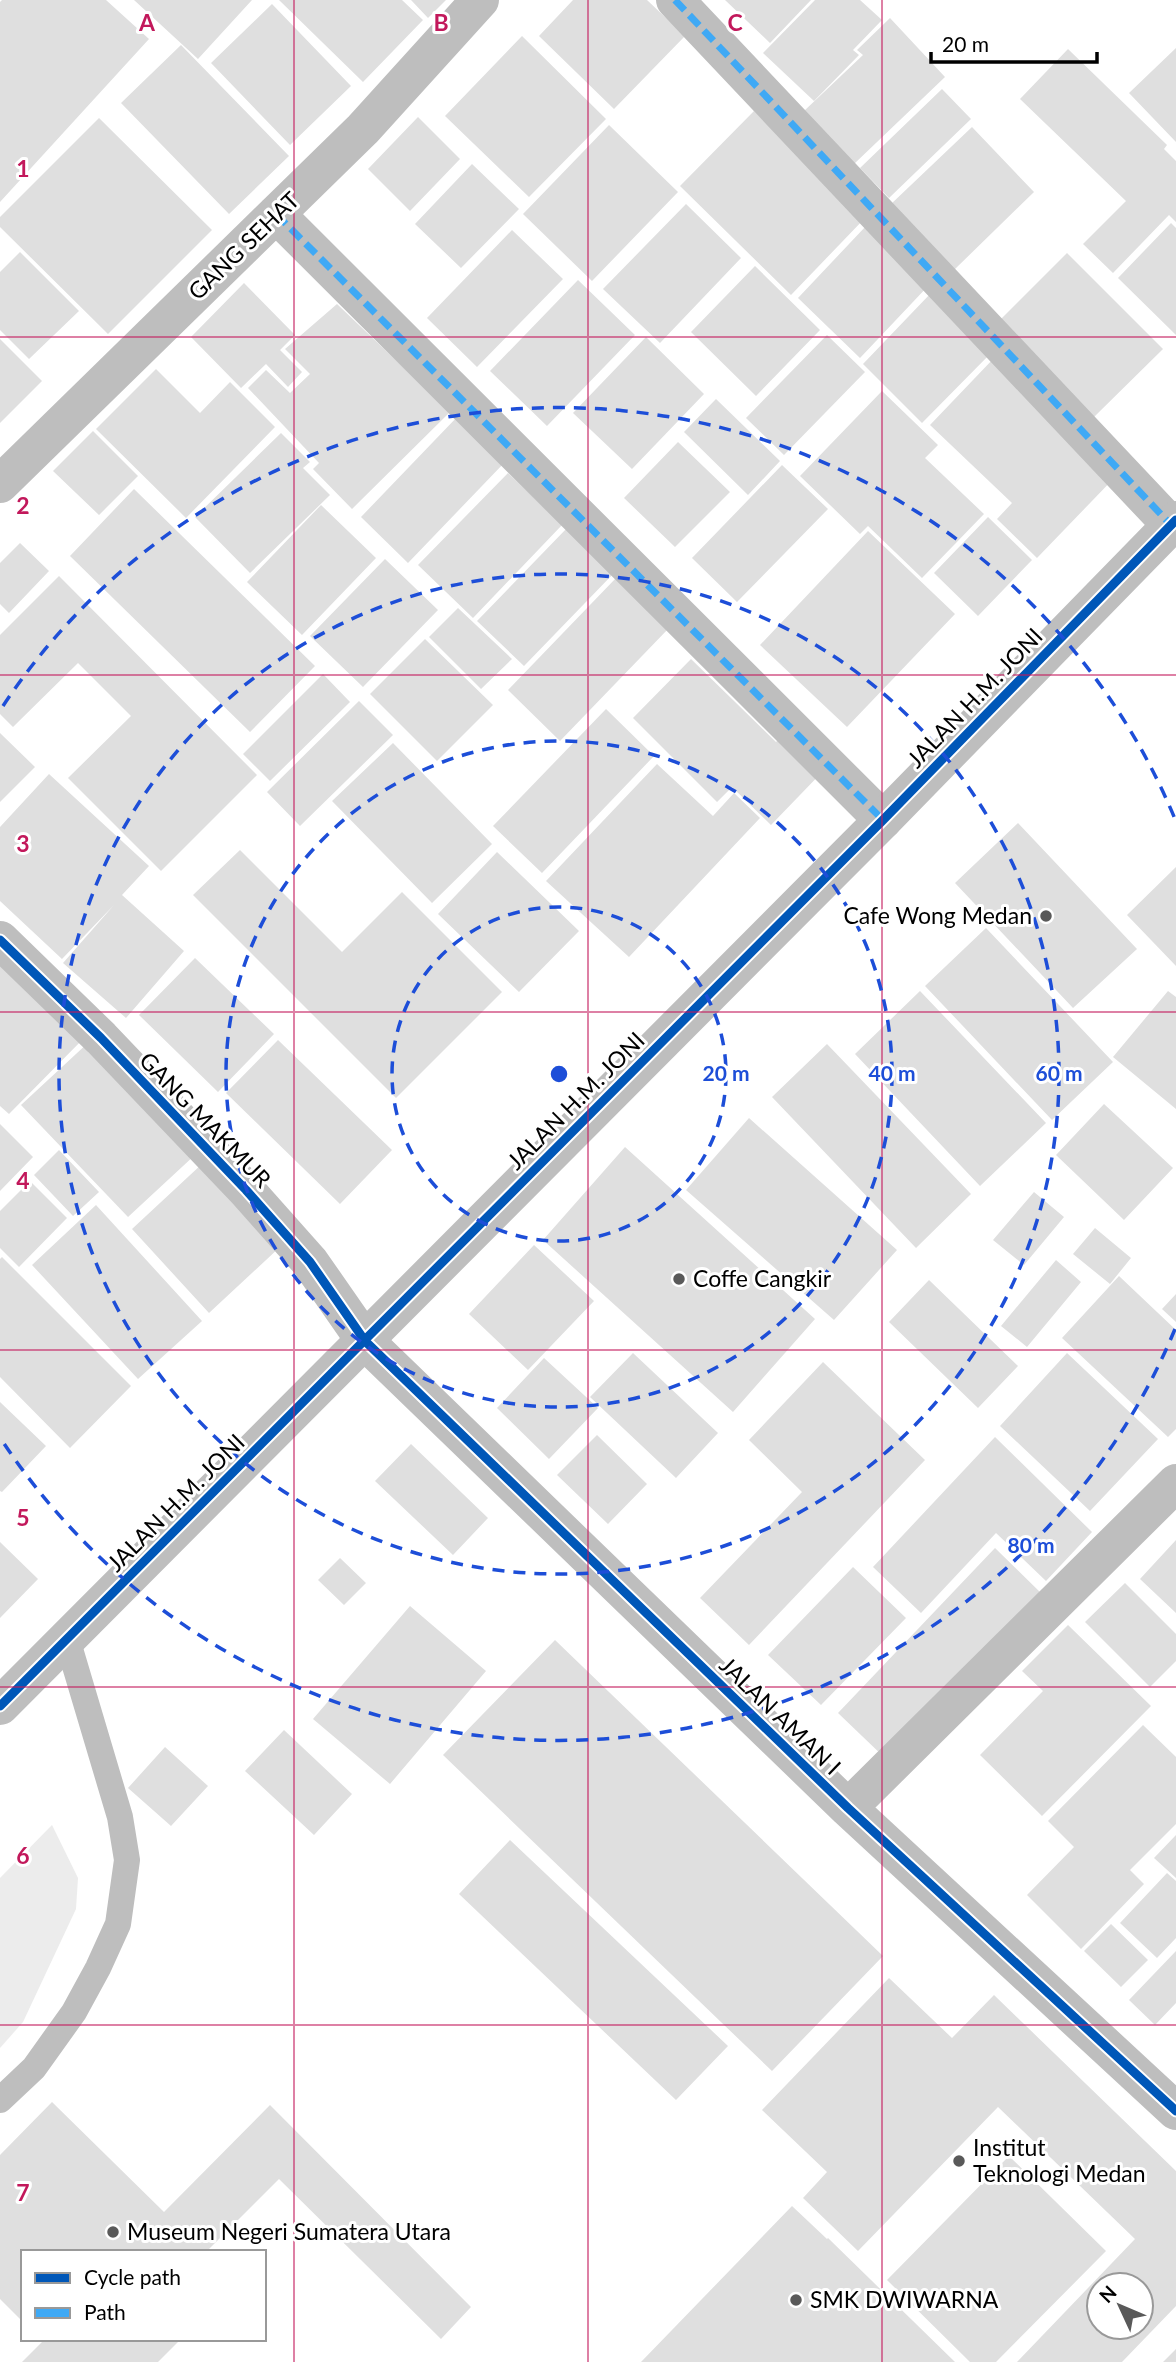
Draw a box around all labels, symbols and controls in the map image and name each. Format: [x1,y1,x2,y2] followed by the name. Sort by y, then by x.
[138,8,156,36] text: A
[433,8,449,36] text: B
[727,8,743,36] text: C
[931,21,1097,65] scale bar
[942,31,989,56] text: 20 m
[16,154,30,182] text: 1
[182,185,305,305] street label: GANG SEHAT
[16,491,30,519] text: 2
[901,622,1048,773] street label: JALAN H.M. JONI
[16,829,30,857] text: 3
[843,901,1032,929] place label: Cafe Wong Medan
[1038,908,1054,924] marker: Cafe Wong Medan
[501,1026,650,1175] street label: JALAN H.M. JONI
[134,1046,278,1193] street label: GANG MAKMUR
[702,1060,750,1085] text: 20 m
[868,1060,916,1085] text: 40 m
[1035,1060,1083,1085] text: 60 m
[547,1062,571,1086] centre of rings
[16,1166,30,1194] text: 4
[693,1264,832,1292] place label: Coffe Cangkir
[671,1271,687,1287] marker: Coffe Cangkir
[101,1428,250,1577] street label: JALAN H.M. JONI
[16,1503,30,1531] text: 5
[1007,1532,1055,1557] text: 80 m
[714,1651,847,1780] street label: JALAN AMAN I
[16,1841,30,1869] text: 6
[973,2133,1146,2187] place label: Institut Teknologi Medan
[951,2153,967,2169] marker: Institut Teknologi Medan
[16,2178,30,2206] text: 7
[127,2217,451,2245] place label: Museum Negeri Sumatera Utara
[105,2224,121,2240] marker: Museum Negeri Sumatera Utara
[21,2250,266,2341] legend
[84,2264,181,2289] text: Cycle path
[1085,2271,1155,2341] north arrow
[1094,2281,1121,2307] text: N
[810,2285,999,2313] place label: SMK DWIWARNA
[788,2292,804,2308] marker: SMK DWIWARNA
[84,2299,126,2324] text: Path

